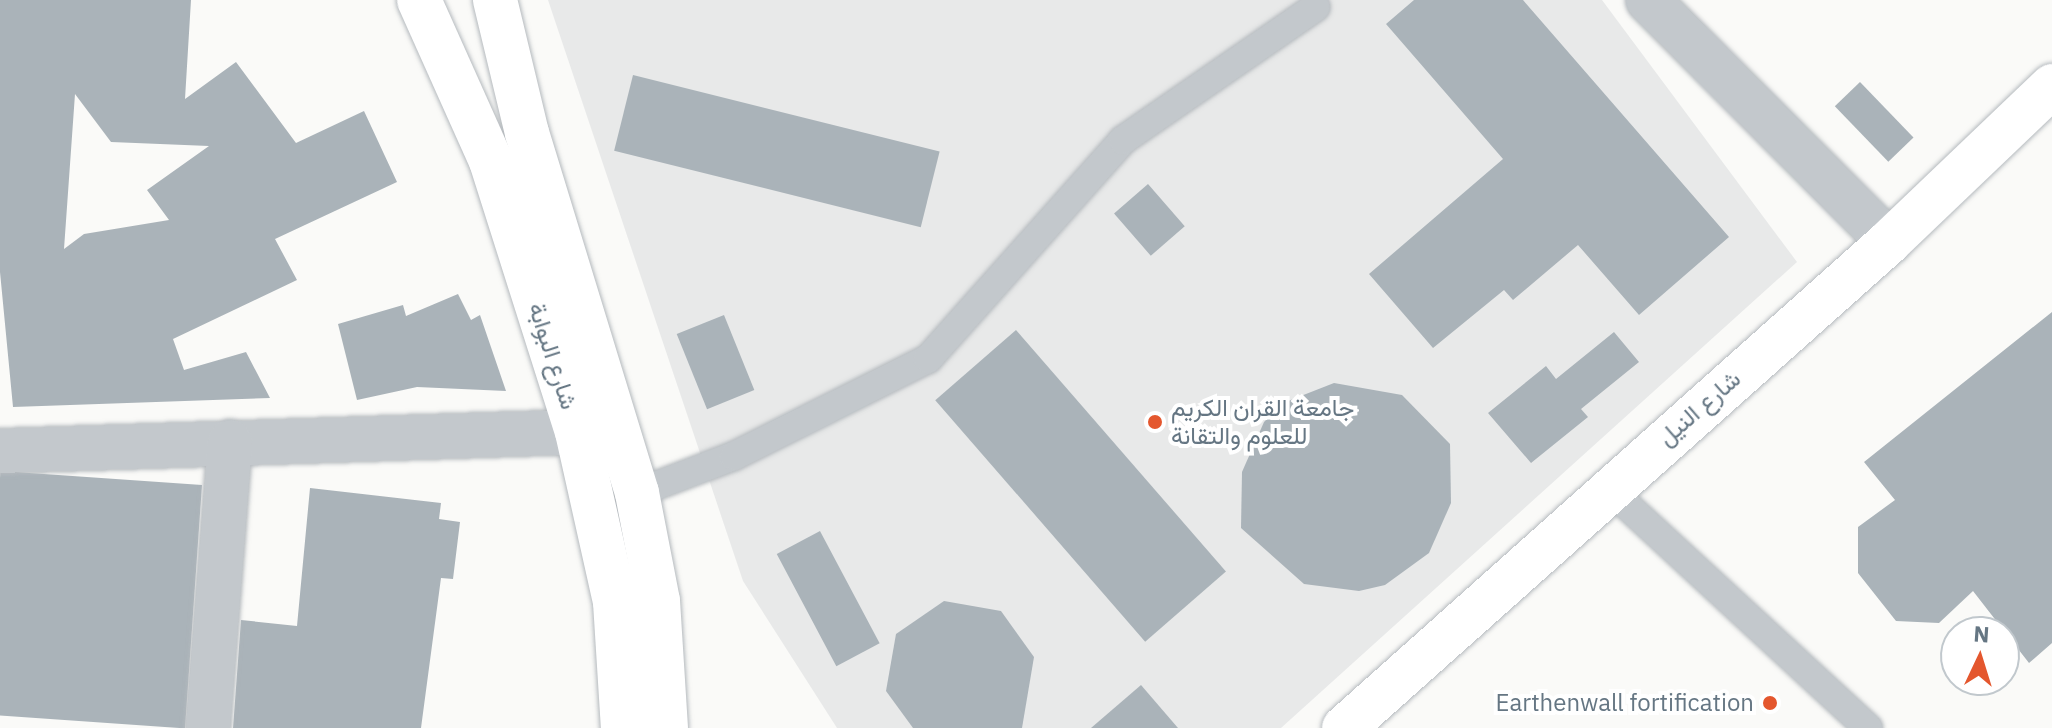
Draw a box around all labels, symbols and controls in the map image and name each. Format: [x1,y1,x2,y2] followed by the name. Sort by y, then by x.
[522,299,584,413] street label: شارع البوابة
[1652,364,1746,452] street label: شارع النيل
[1171,394,1354,450] place label: جامعة القران الكريم للعلوم والتقانة
[1146,413,1164,431] marker: جامعة القران الكريم للعلوم والتقانة
[1940,616,2020,696] north arrow
[1973,619,1991,649] text: N
[1495,689,1754,717] place label: Earthenwall fortification
[1761,694,1779,712] marker: Earthenwall fortification

